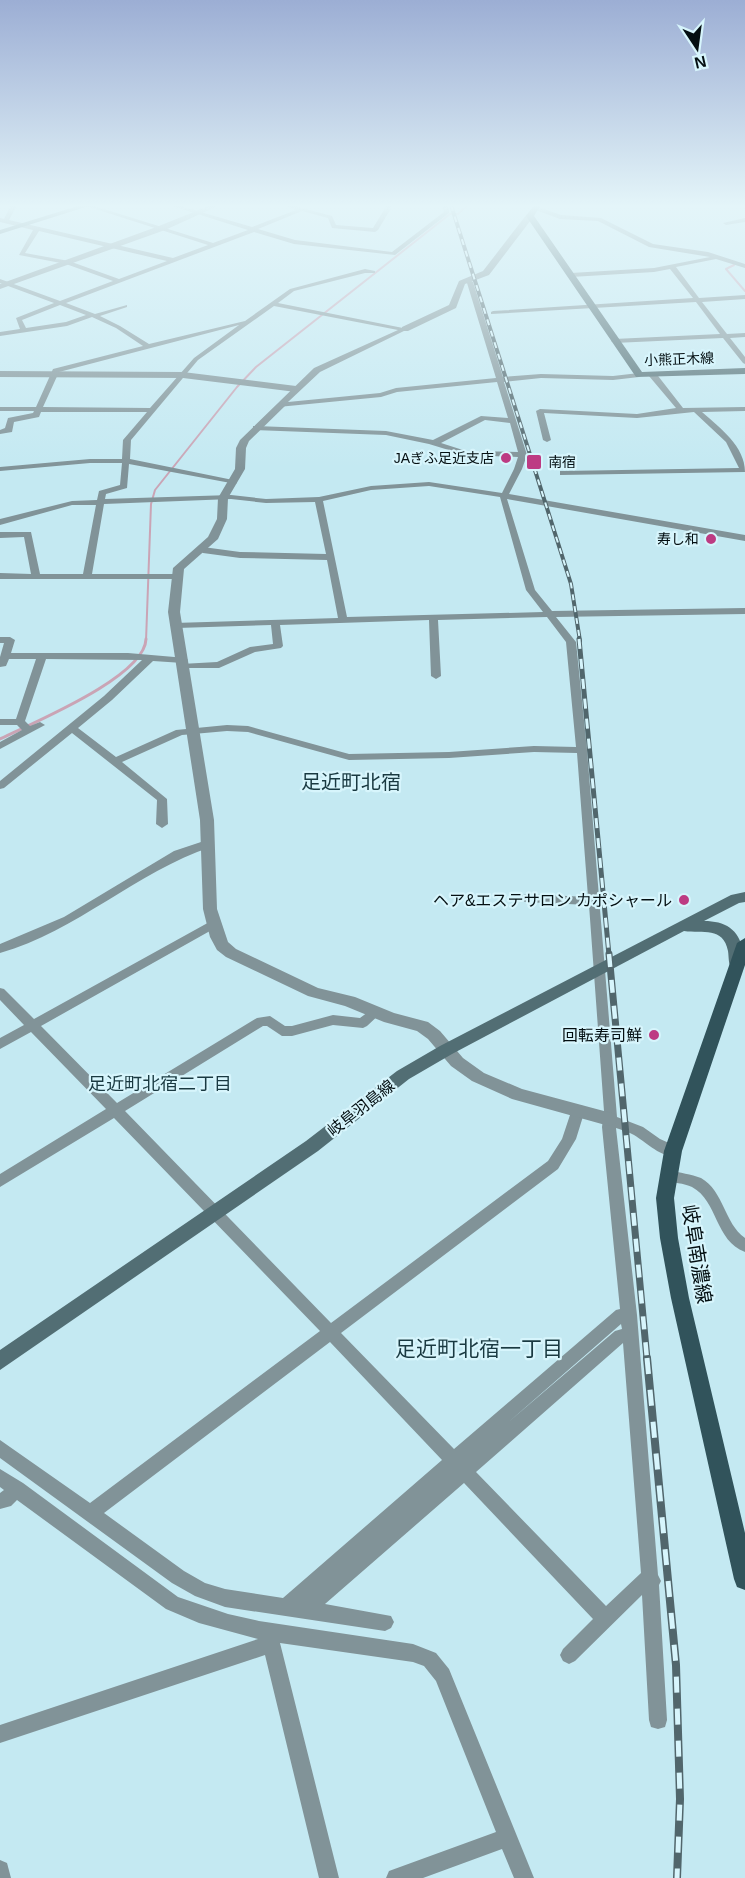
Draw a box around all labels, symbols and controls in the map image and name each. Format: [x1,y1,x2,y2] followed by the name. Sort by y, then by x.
[667,18,727,78] north arrow
[693,53,708,72] text: N
[644,350,714,368] street label: 小熊正木線
[394,450,494,466] place label: JAぎふ足近支店
[499,451,513,465] marker: JAぎふ足近支店
[525,453,543,471] marker: 南宿
[548,454,576,470] place label: 南宿
[657,531,699,547] place label: 寿し和
[704,532,718,546] marker: 寿し和
[301,771,401,793] district label: 足近町北宿
[433,892,672,909] place label: ヘア&エステサロン カポシャール
[677,893,691,907] marker: ヘア&エステサロン カポシャール
[562,1027,642,1044] place label: 回転寿司鮮
[647,1028,661,1042] marker: 回転寿司鮮
[88,1074,232,1094] district label: 足近町北宿二丁目
[324,1077,398,1139] street label: 岐阜羽島線
[678,1203,716,1305] street label: 岐阜南濃線
[395,1337,563,1360] district label: 足近町北宿一丁目

